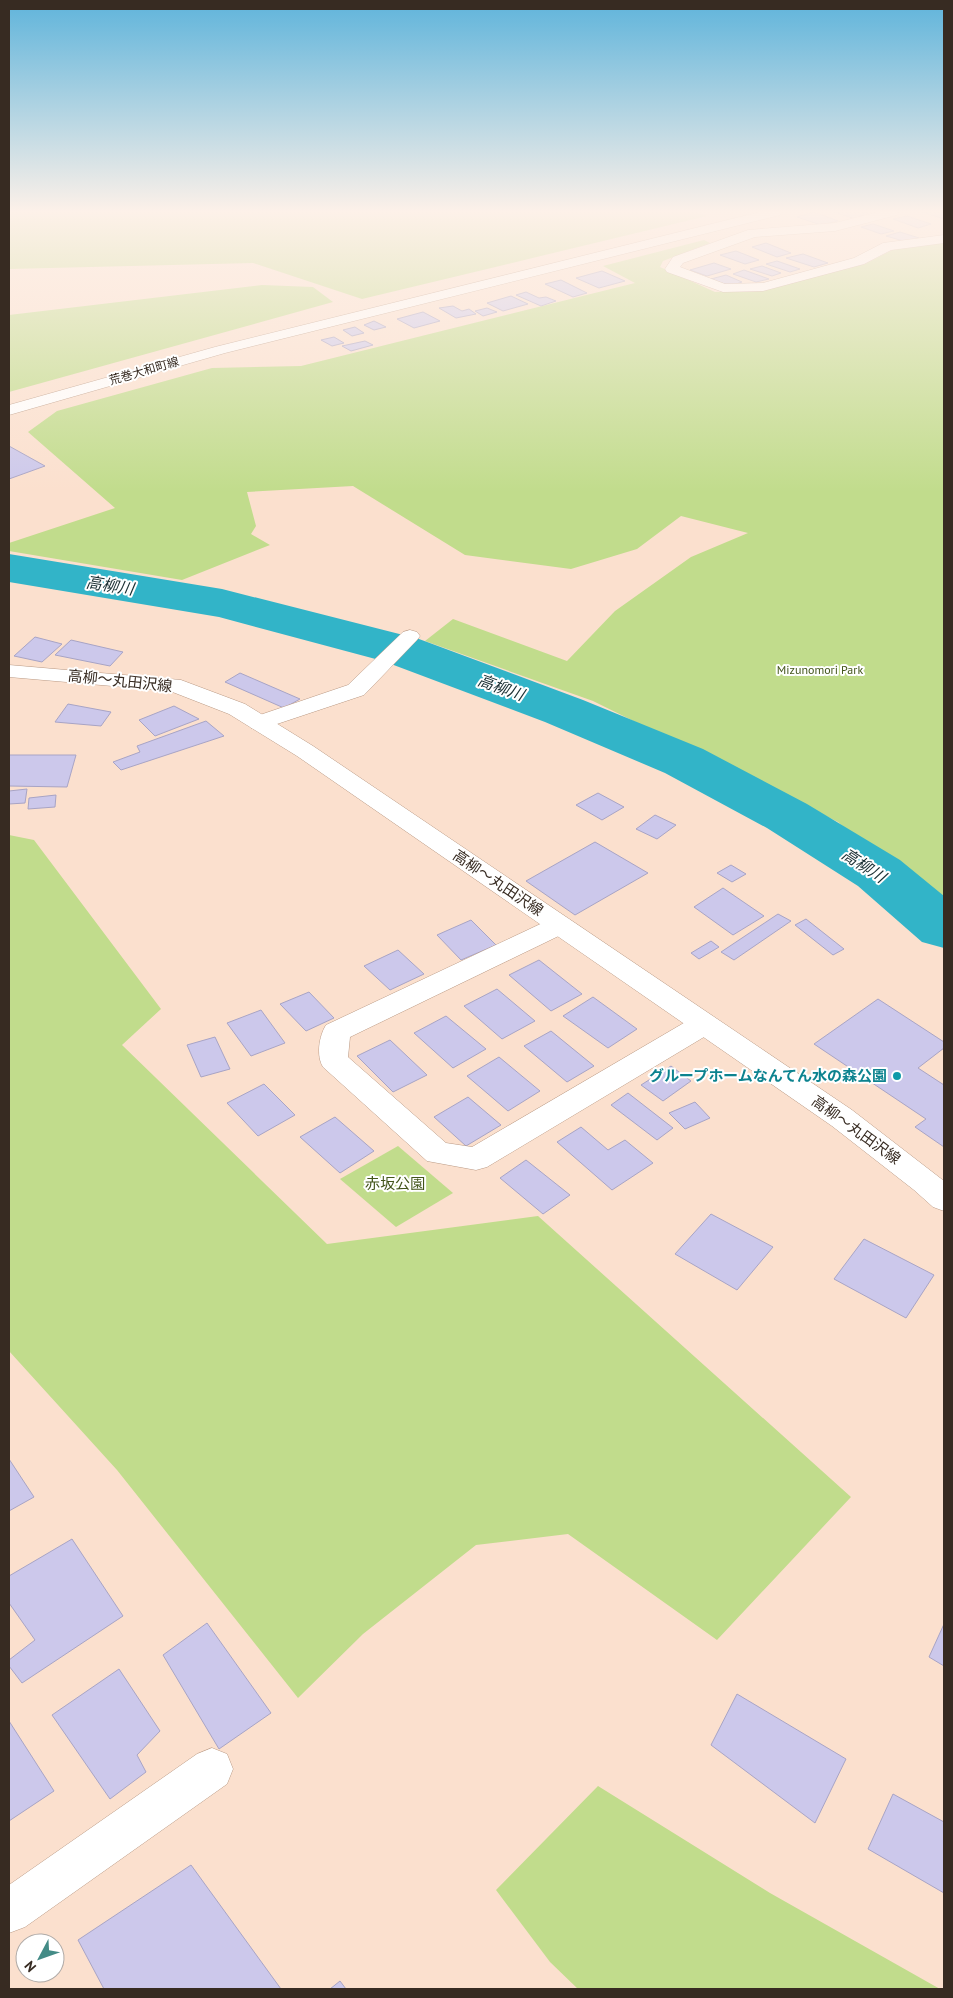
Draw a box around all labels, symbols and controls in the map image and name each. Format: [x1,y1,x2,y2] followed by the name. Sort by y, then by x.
[107,353,181,388] street label: 荒巻大和町線
[85,571,137,599] water label: 高柳川
[777,662,863,677] park label: Mizunomori Park
[67,666,173,695] street label: 高柳～丸田沢線
[475,669,529,705] water label: 高柳川
[838,844,891,888] water label: 高柳川
[449,845,547,920] street label: 高柳～丸田沢線
[649,1066,887,1085] place label: グループホームなんてん水の森公園
[891,1070,903,1082] marker: グループホームなんてん水の森公園
[808,1091,904,1168] street label: 高柳～丸田沢線
[365,1174,425,1193] park label: 赤坂公園
[15,1933,65,1983] north arrow
[20,1957,40,1976] text: N

